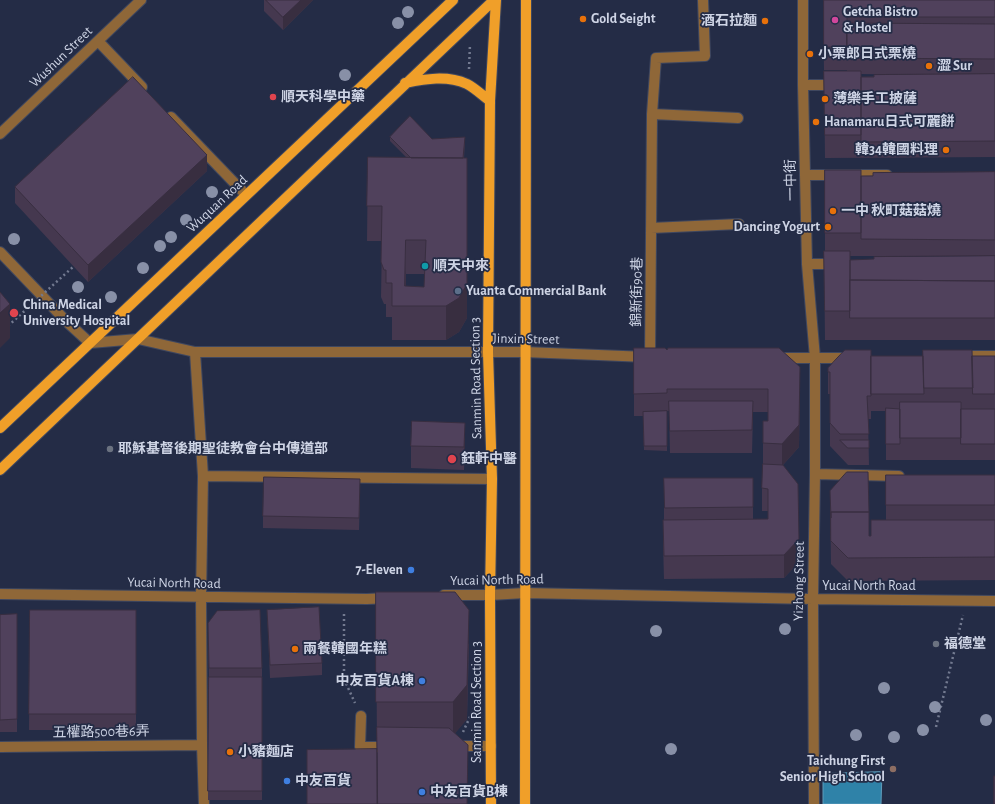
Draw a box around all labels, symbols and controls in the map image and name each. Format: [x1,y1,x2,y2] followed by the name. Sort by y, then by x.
[843,4,918,36] place label: Getcha Bistro & Hostel
[591,11,655,27] place label: Gold Seight
[701,13,757,29] place label: 酒石拉麵
[578,14,588,24] marker: Gold Seight
[830,15,840,25] marker: Getcha Bistro & Hostel
[760,16,770,26] marker: 酒石拉麵
[26,23,96,91] street label: Wushun Street
[818,46,916,62] place label: 小栗郎日式栗燒
[805,49,815,59] marker: 小栗郎日式栗燒
[937,58,972,74] place label: 澀 Sur
[924,61,934,71] marker: 澀 Sur
[281,89,365,105] place label: 順天科學中藥
[833,91,917,107] place label: 薄樂手工披薩
[268,92,278,102] marker: 順天科學中藥
[820,94,830,104] marker: 薄樂手工披薩
[824,114,954,130] place label: Hanamaru日式可麗餅
[811,117,821,127] marker: Hanamaru日式可麗餅
[855,142,938,158] place label: 韓34韓國料理
[941,145,951,155] marker: 韓34韓國料理
[782,159,800,201] street label: 一中街
[183,172,251,236] street label: Wuquan Road
[841,203,941,219] place label: 一中 秋町菇菇燒
[828,206,838,216] marker: 一中 秋町菇菇燒
[734,219,820,235] place label: Dancing Yogurt
[823,222,833,232] marker: Dancing Yogurt
[628,257,646,327] street label: 錦新街90巷
[433,258,489,274] place label: 順天中來
[420,261,430,271] marker: 順天中來
[466,283,606,299] place label: Yuanta Commercial Bank
[453,286,463,296] marker: Yuanta Commercial Bank
[23,297,130,330] place label: China Medical University Hospital
[8,307,20,319] marker: China Medical University Hospital
[467,317,485,439] street label: Sanmin Road Section 3
[492,330,560,348] street label: Jinxin Street
[118,441,328,457] place label: 耶穌基督後期聖徒教會台中傳道部
[105,444,115,454] marker: 耶穌基督後期聖徒教會台中傳道部
[461,451,517,467] place label: 鈺軒中醫
[446,453,458,465] marker: 鈺軒中醫
[790,541,808,621] street label: Yizhong Street
[355,562,403,578] place label: 7-Eleven
[406,565,416,575] marker: 7-Eleven
[450,571,544,589] street label: Yucai North Road
[127,574,221,592] street label: Yucai North Road
[822,578,916,594] street label: Yucai North Road
[944,636,986,652] place label: 福德堂
[931,639,941,649] marker: 福德堂
[303,641,387,657] place label: 兩餐韓國年糕
[469,641,485,763] street label: Sanmin Road Section 3
[290,644,300,654] marker: 兩餐韓國年糕
[336,673,414,689] place label: 中友百貨A棟
[417,676,427,686] marker: 中友百貨A棟
[52,723,150,741] street label: 五權路500巷6弄
[238,744,294,760] place label: 小豬麵店
[225,747,235,757] marker: 小豬麵店
[780,753,885,786] place label: Taichung First Senior High School
[888,764,898,774] marker: Taichung First Senior High School
[295,773,351,789] place label: 中友百貨
[282,776,292,786] marker: 中友百貨
[430,784,508,800] place label: 中友百貨B棟
[417,787,427,797] marker: 中友百貨B棟

